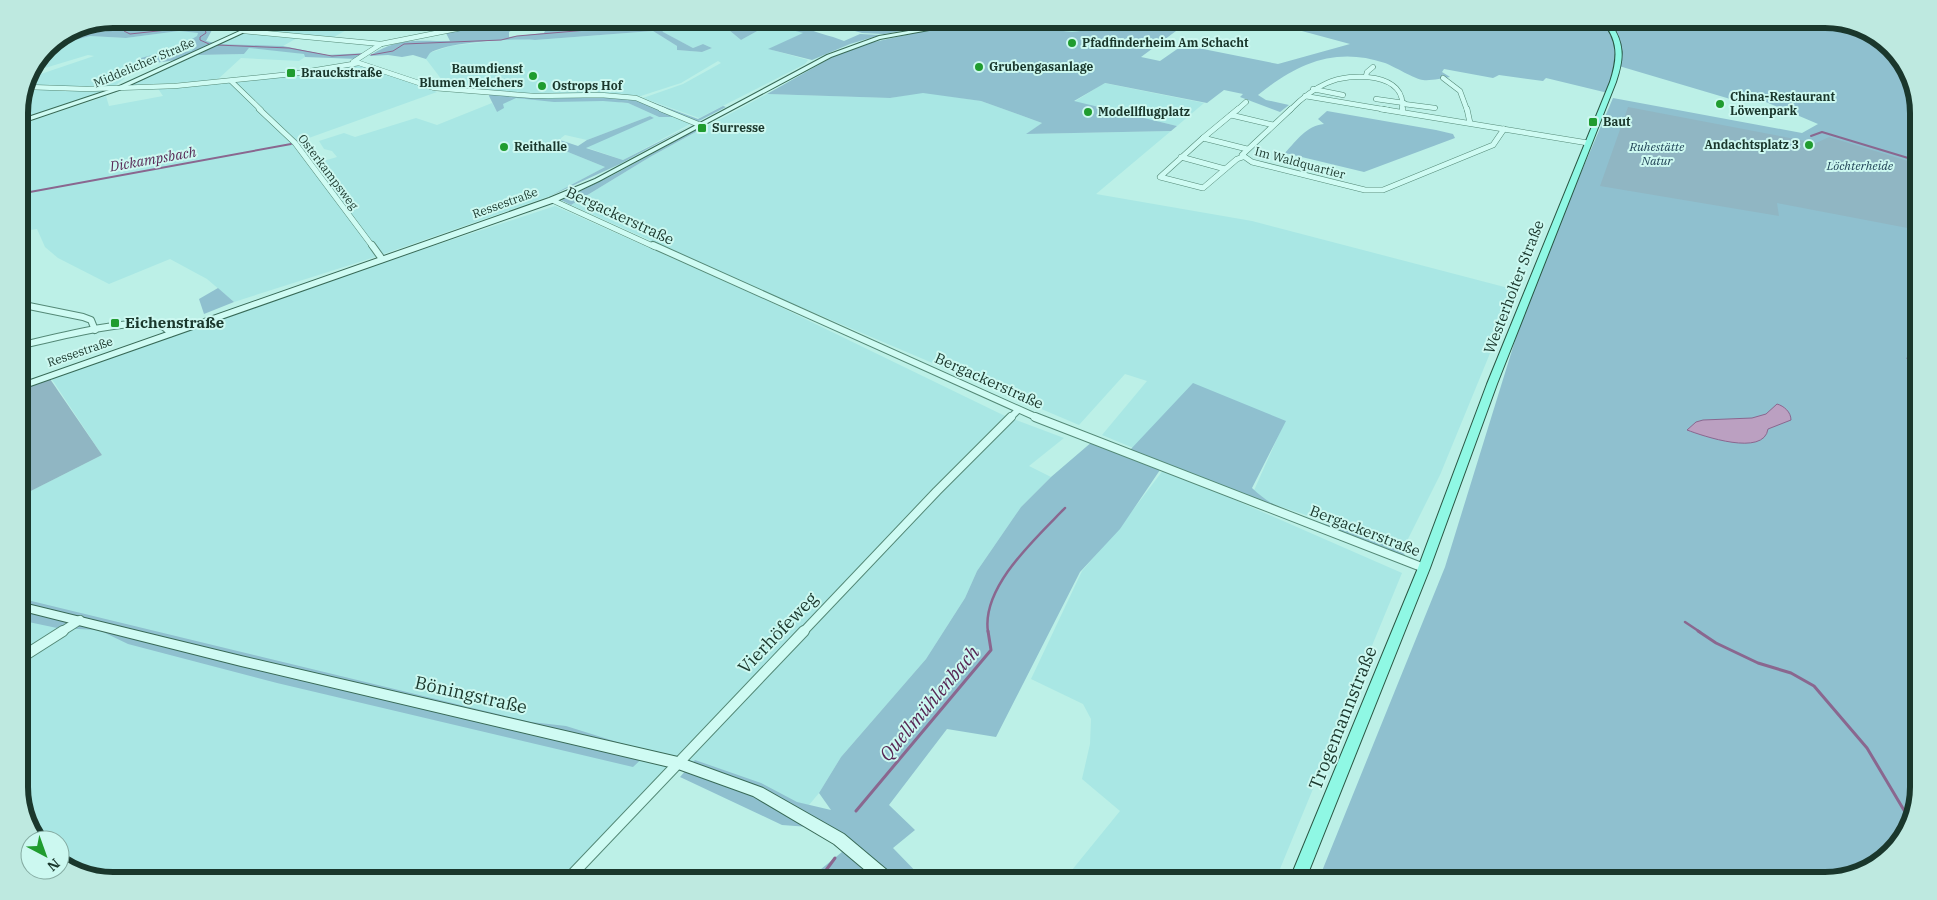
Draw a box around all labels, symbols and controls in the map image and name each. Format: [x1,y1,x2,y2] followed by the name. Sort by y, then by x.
[91,35,197,91] street label: Middelicher Straße
[1082,35,1249,50] place label: Pfadfinderheim Am Schacht
[1066,37,1078,49] marker: Pfadfinderheim Am Schacht
[989,59,1093,74] place label: Grubengasanlage
[419,61,524,90] place label: Baumdienst Blumen Melchers
[973,61,985,73] marker: Grubengasanlage
[301,65,383,80] place label: Brauckstraße
[285,67,297,79] marker: Brauckstraße
[527,70,539,82] marker: Baumdienst Blumen Melchers
[552,78,624,93] place label: Ostrops Hof
[536,80,548,92] marker: Ostrops Hof
[1730,89,1836,118] place label: China-Restaurant Löwenpark
[1714,98,1726,110] marker: China-Restaurant Löwenpark
[1098,104,1190,119] place label: Modellflugplatz
[1082,106,1094,118] marker: Modellflugplatz
[1603,114,1631,129] place label: Baut
[1587,116,1599,128] marker: Baut
[712,120,765,135] place label: Surresse
[696,122,708,134] marker: Surresse
[295,131,362,213] street label: Osterkampsweg
[1704,137,1799,152] place label: Andachtsplatz 3
[514,139,567,154] place label: Reithalle
[1629,139,1685,168] park label: Ruhestätte Natur
[1803,139,1815,151] marker: Andachtsplatz 3
[498,141,510,153] marker: Reithalle
[107,142,198,176] water label: Dickampsbach
[1253,143,1348,182] street label: Im Waldquartier
[1826,158,1894,173] park label: Löchterheide
[563,182,677,249] street label: Bergackerstraße
[470,184,540,221] street label: Ressestraße
[1479,217,1548,356] street label: Westerholter Straße
[125,313,224,332] place label: Eichenstraße
[109,317,121,329] marker: Eichenstraße
[45,333,115,370] street label: Ressestraße
[932,348,1047,413] street label: Bergackerstraße
[1307,501,1423,560] street label: Bergackerstraße
[733,587,823,678] street label: Vierhöfeweg
[874,640,985,766] water label: Quellmühlenbach
[1303,643,1382,793] street label: Trogemannstraße
[413,670,530,719] street label: Böningstraße
[20,830,70,880] north arrow
[43,854,64,875] text: N

